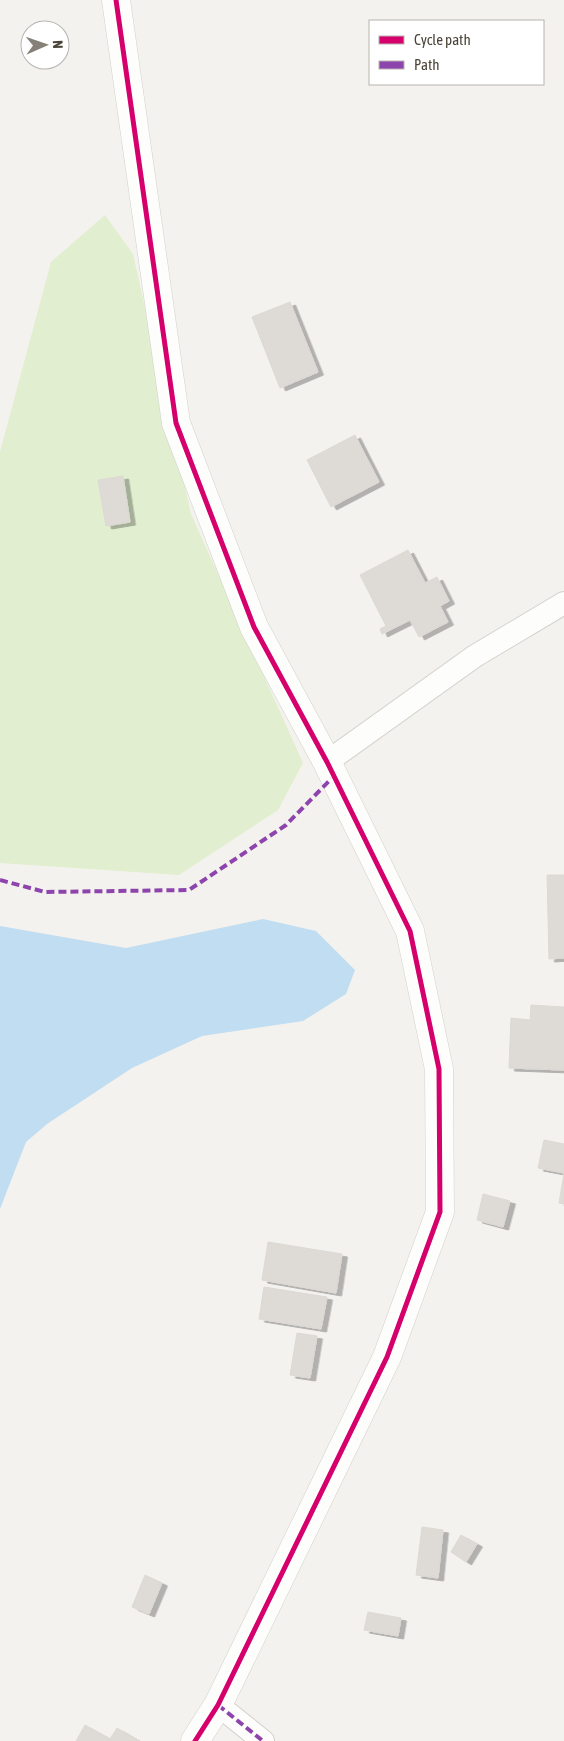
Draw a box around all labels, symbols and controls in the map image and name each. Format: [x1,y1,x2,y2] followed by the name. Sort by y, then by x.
[20,20,70,70] north arrow
[369,20,544,85] legend
[414,31,471,48] text: Cycle path
[50,40,66,49] text: N
[414,56,440,73] text: Path

